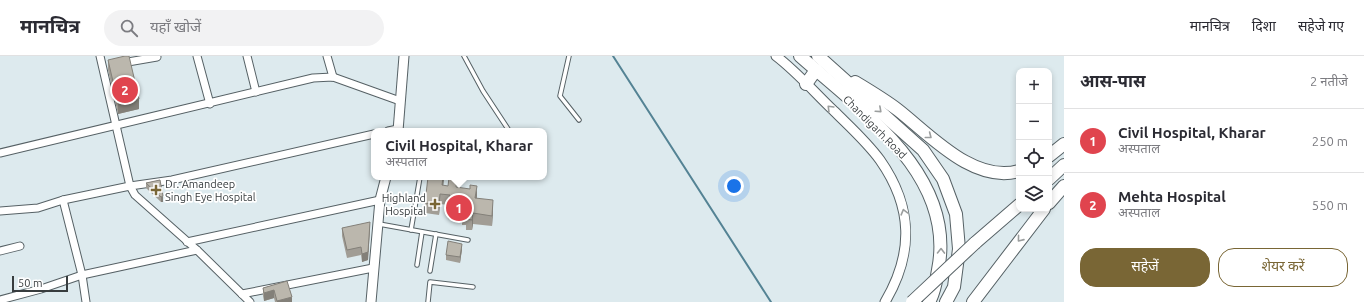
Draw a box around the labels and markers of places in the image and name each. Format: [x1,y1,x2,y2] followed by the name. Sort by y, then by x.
[112,75,138,105] pin: 2
[165,178,256,203] place label: Dr. Amandeep Singh Eye Hospital
[150,184,162,196] marker: Dr. Amandeep Singh Eye Hospital
[382,192,426,217] place label: Highland Hospital
[446,193,472,223] pin: 1
[429,198,441,210] marker: Highland Hospital

